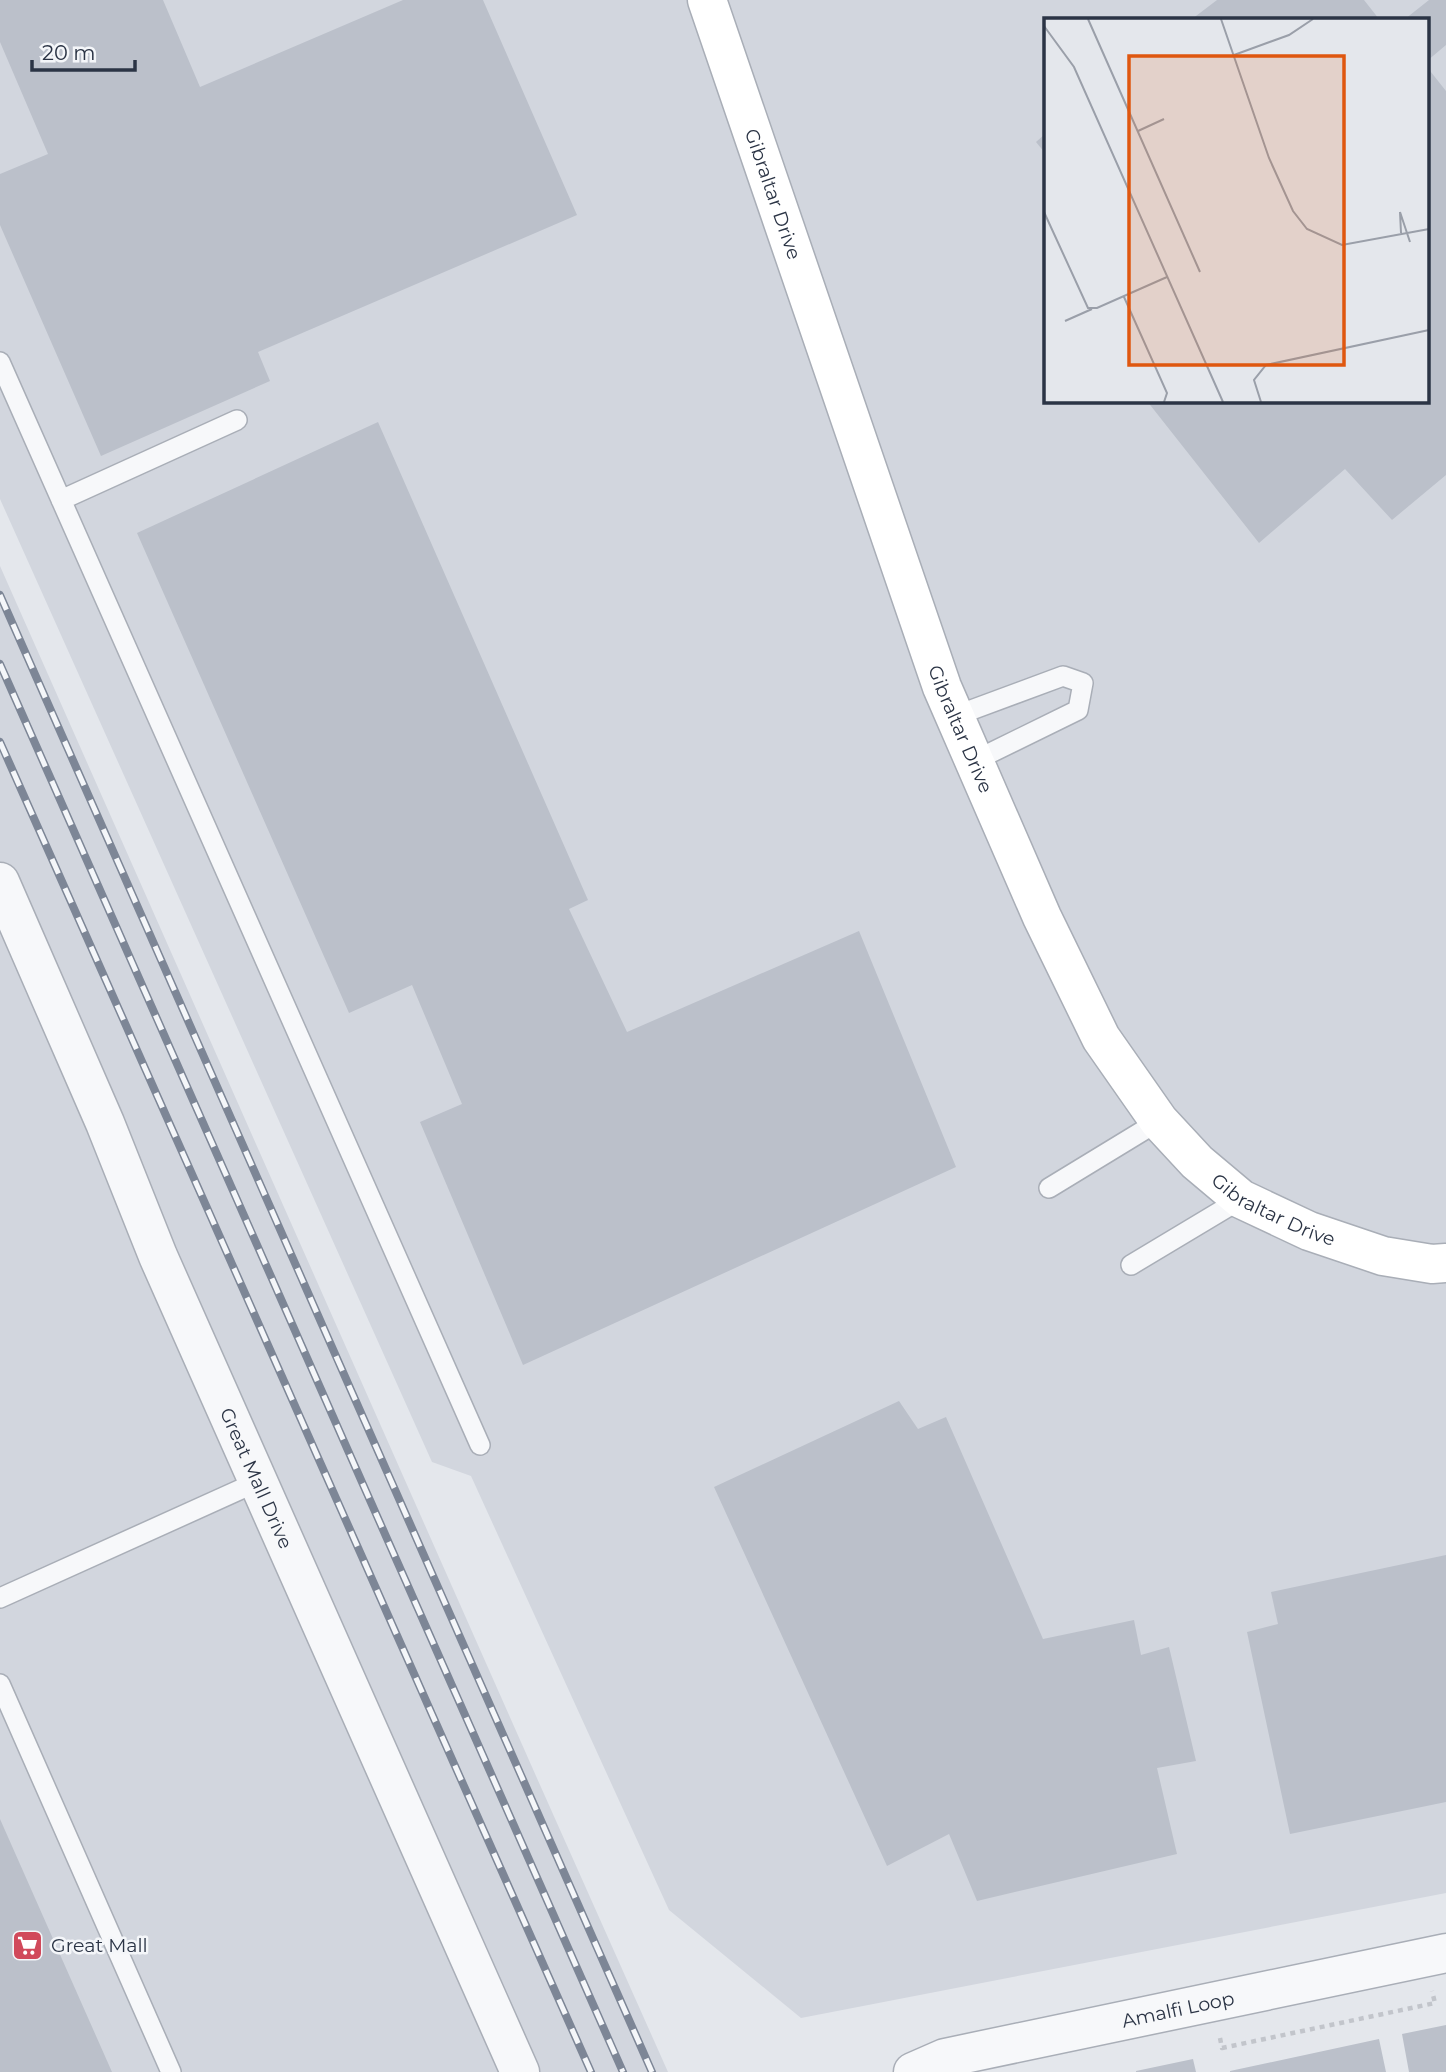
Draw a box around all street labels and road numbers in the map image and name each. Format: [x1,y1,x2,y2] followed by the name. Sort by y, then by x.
[740,126,806,262] street label: Gibraltar Drive
[924,662,998,796] street label: Gibraltar Drive
[1207,1168,1338,1251] street label: Gibraltar Drive
[215,1404,298,1552] street label: Great Mall Drive
[1120,1986,1236,2032] street label: Amalfi Loop

